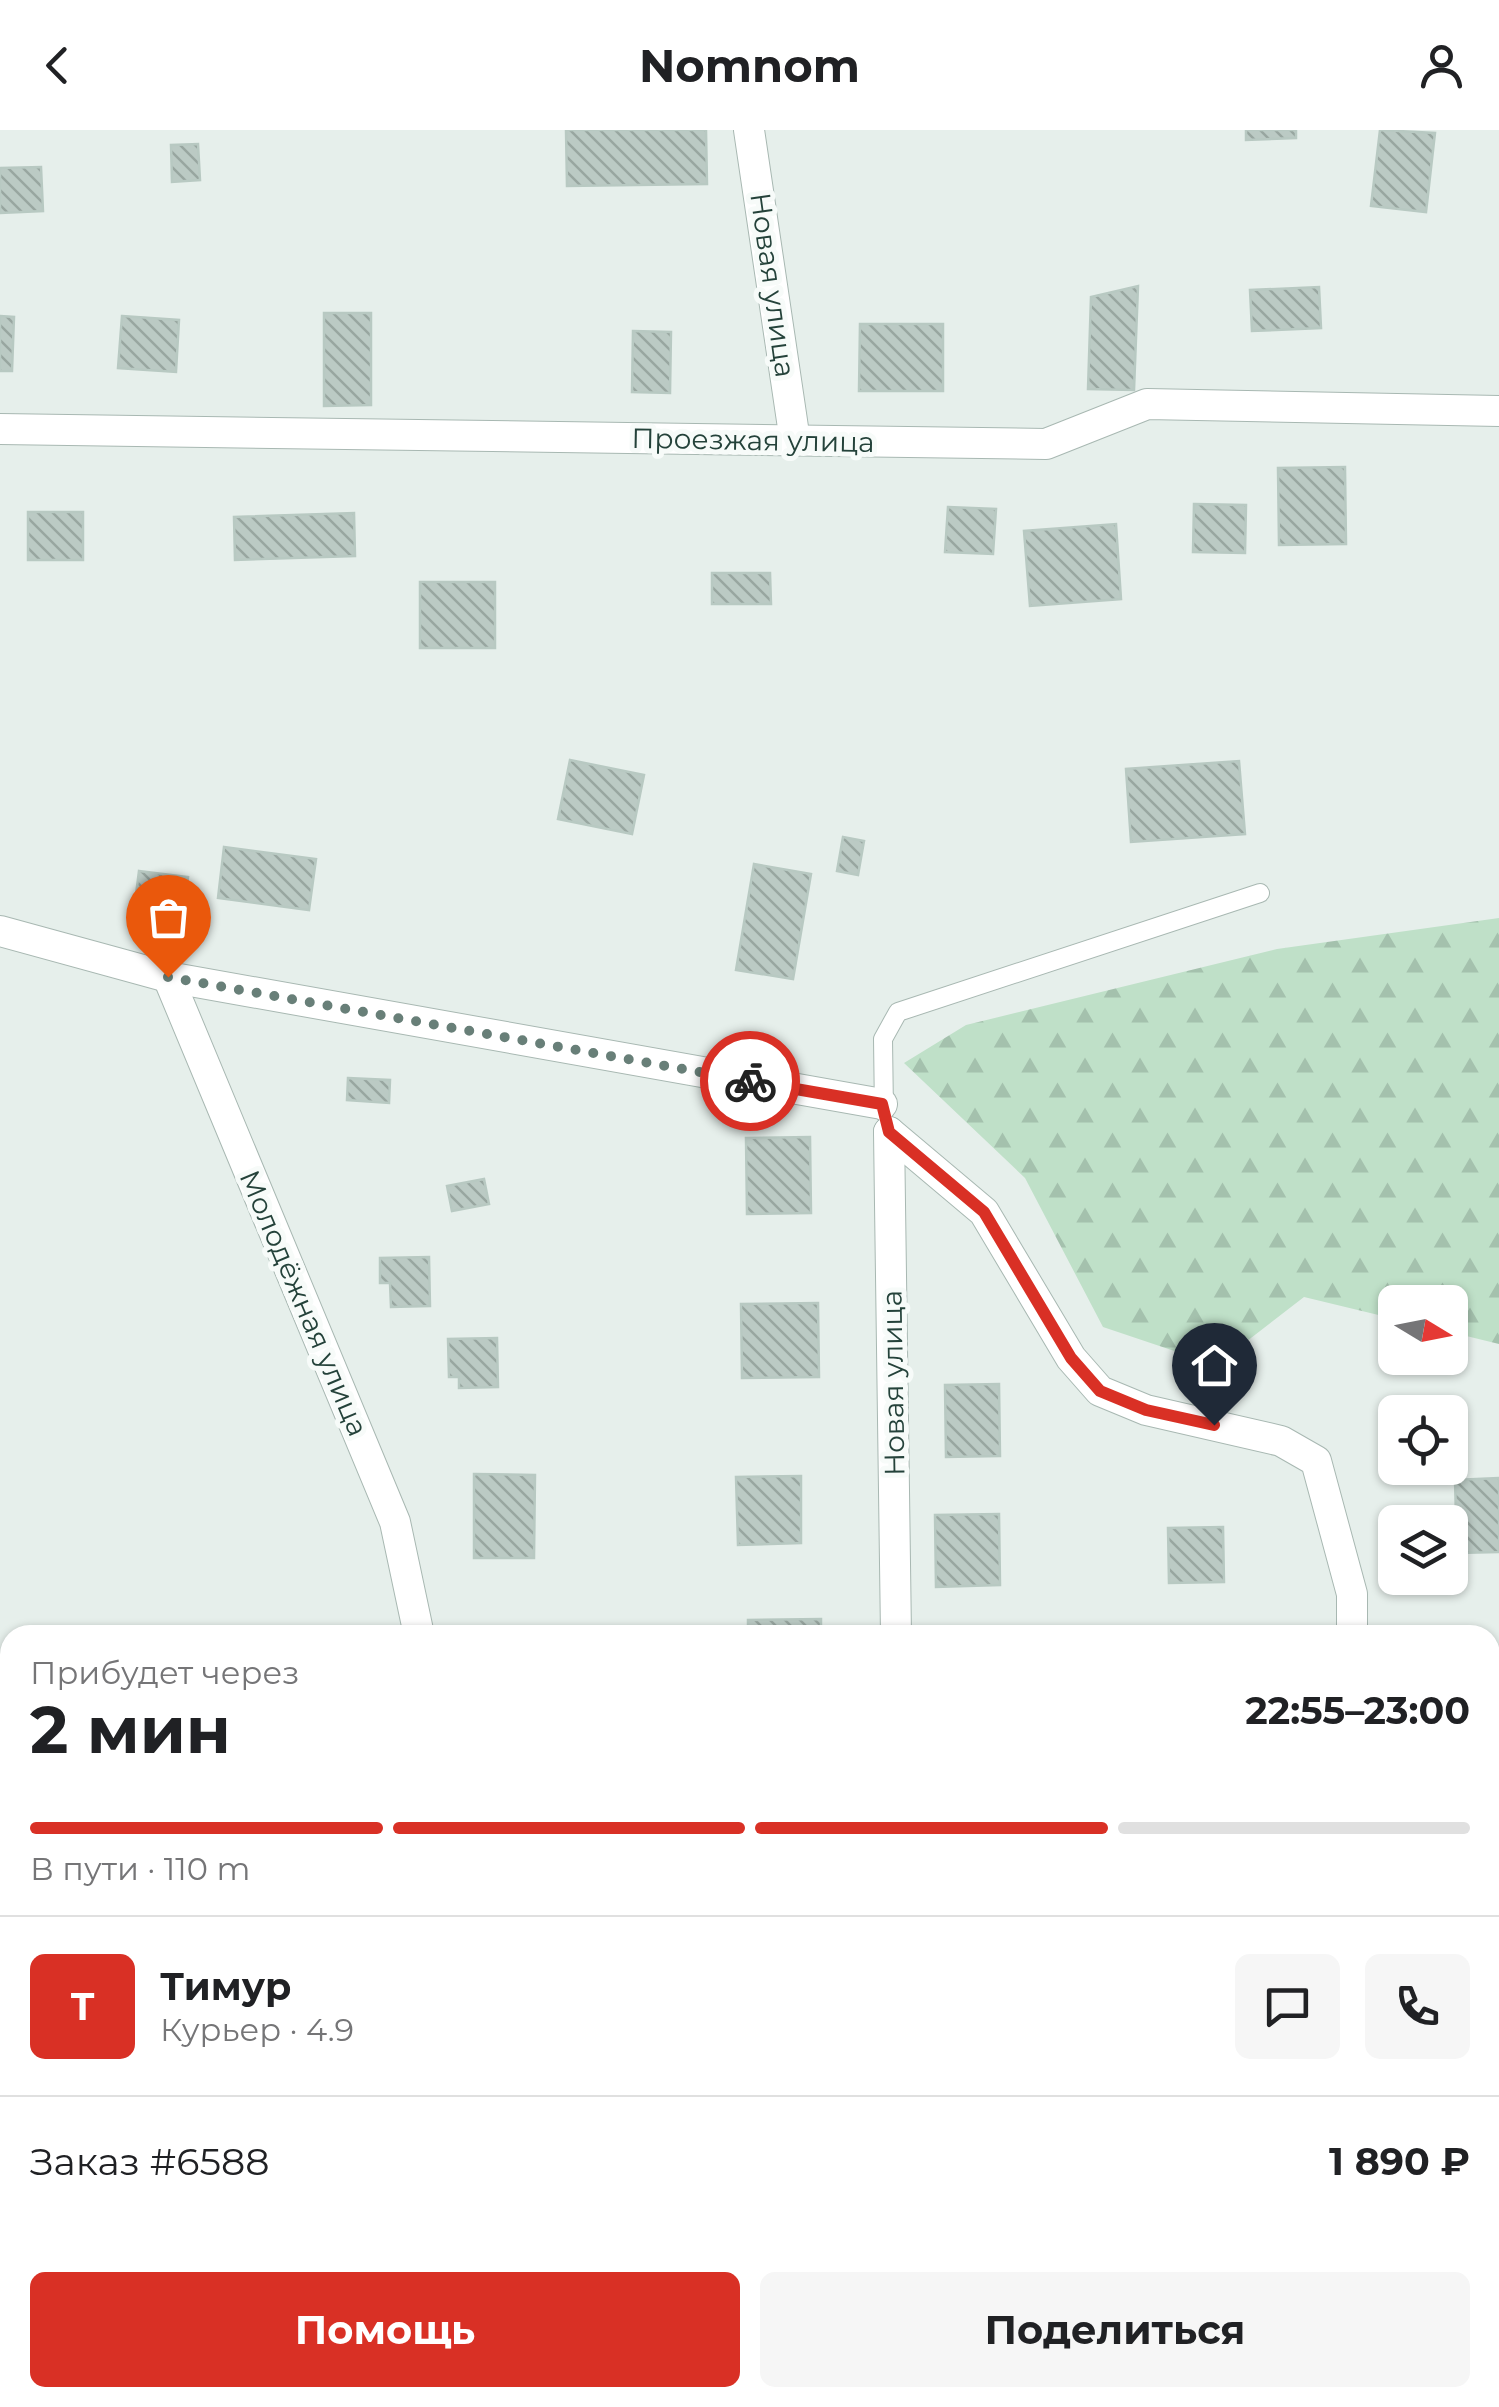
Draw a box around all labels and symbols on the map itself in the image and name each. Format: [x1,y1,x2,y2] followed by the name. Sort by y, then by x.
[743,191,803,379] street label: Новая улица
[631,421,875,459] street label: Проезжая улица
[126,875,211,978] pin
[700,1031,800,1131] courier
[233,1165,375,1441] street label: Молодёжная улица
[1378,1285,1468,1375] north arrow
[874,1290,912,1476] street label: Новая улица
[1172,1323,1257,1426] pin

